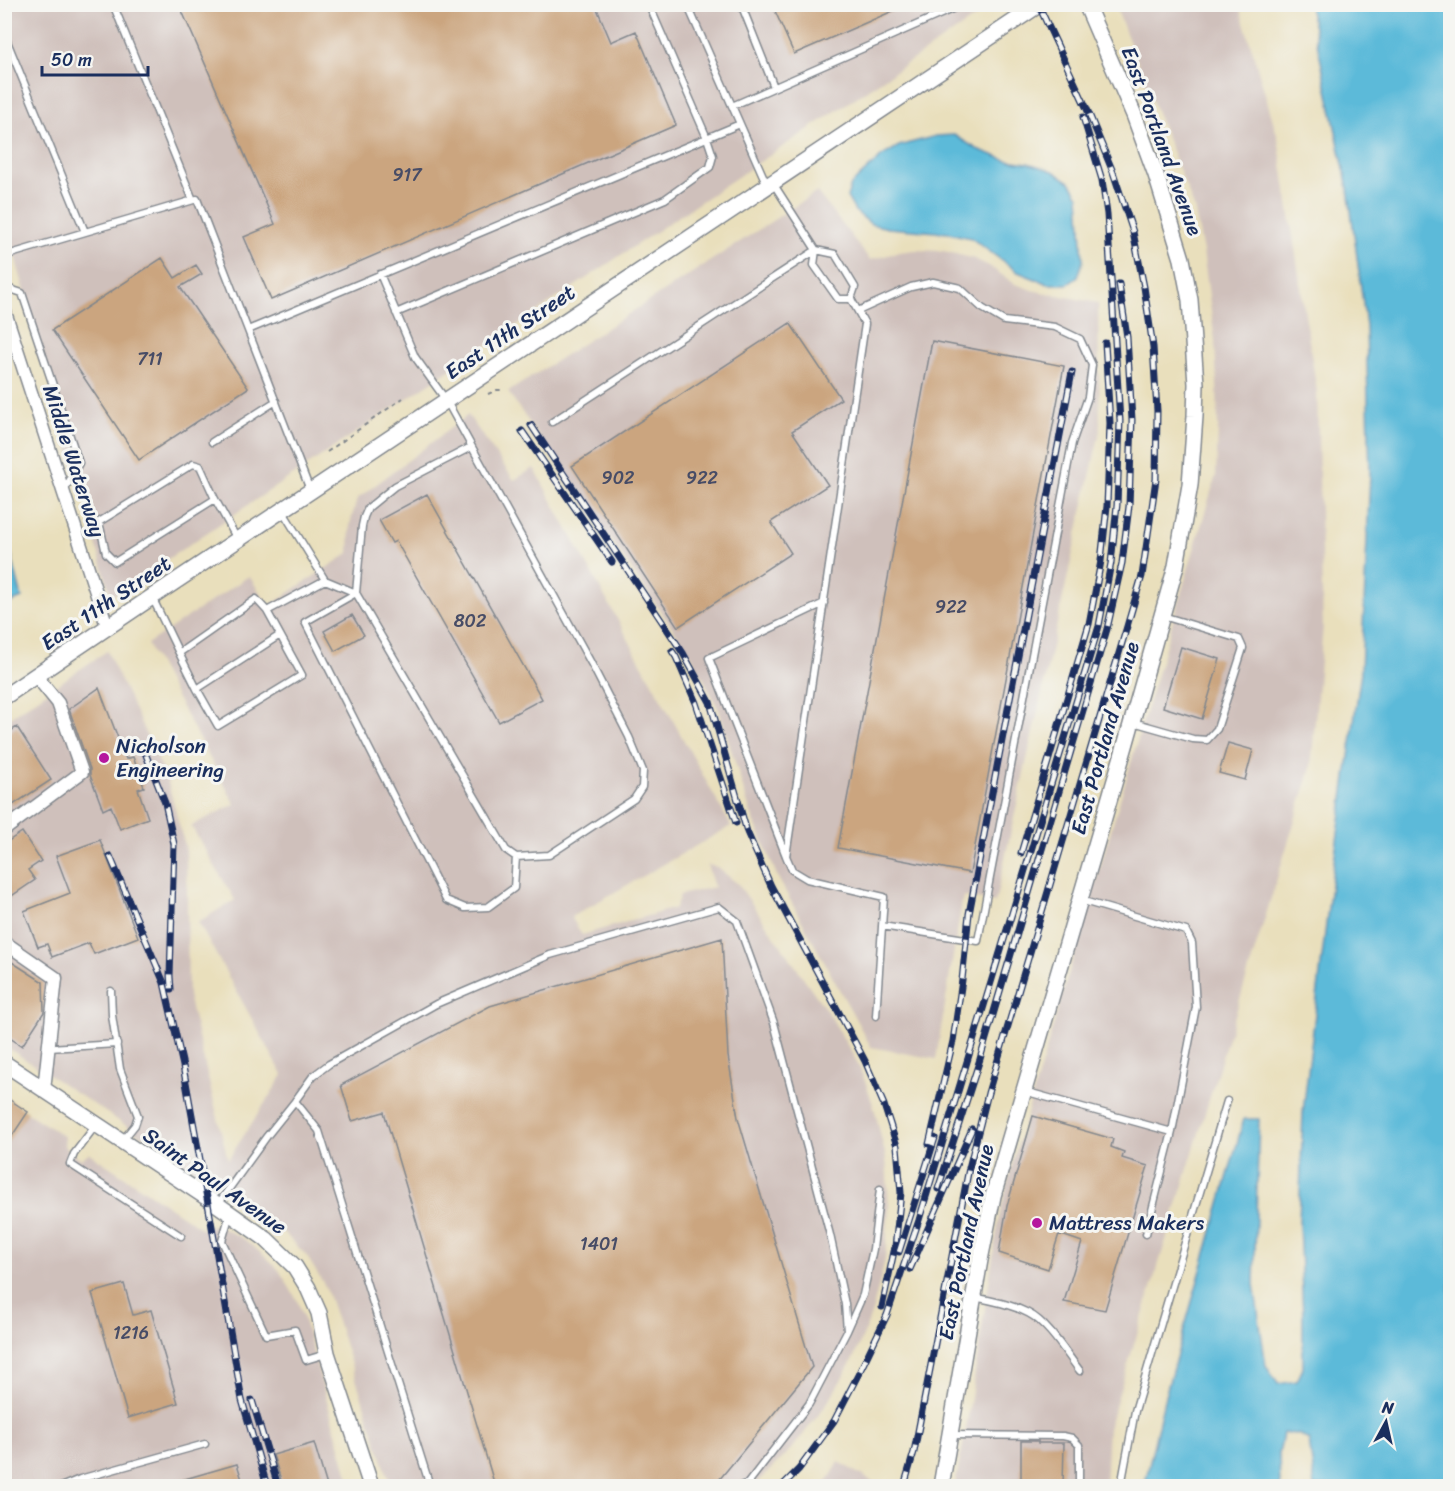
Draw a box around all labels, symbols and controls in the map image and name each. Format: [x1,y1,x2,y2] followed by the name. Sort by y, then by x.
[42,39,148,77] scale bar
[1110,41,1214,241] street label: East Portland Avenue
[51,44,92,76] text: 50 m
[392,159,423,191] house number: 917
[437,274,583,390] street label: East 11th Street
[137,343,163,375] house number: 711
[31,380,117,542] street label: Middle Waterway
[602,462,634,494] house number: 902
[686,462,718,494] house number: 922
[33,545,179,661] street label: East 11th Street
[935,591,967,623] house number: 922
[454,605,486,637] house number: 802
[1059,637,1151,839] street label: East Portland Avenue
[116,727,224,789] place label: Nicholson Engineering
[97,751,111,765] marker: Nicholson Engineering
[135,1117,295,1245] street label: Saint Paul Avenue
[927,1141,1005,1343] street label: East Portland Avenue
[1049,1204,1204,1242] place label: Mattress Makers
[1030,1216,1044,1230] marker: Mattress Makers
[580,1228,618,1260] house number: 1401
[113,1317,149,1349] house number: 1216
[1356,1392,1416,1452] north arrow
[1380,1392,1396,1423] text: N

